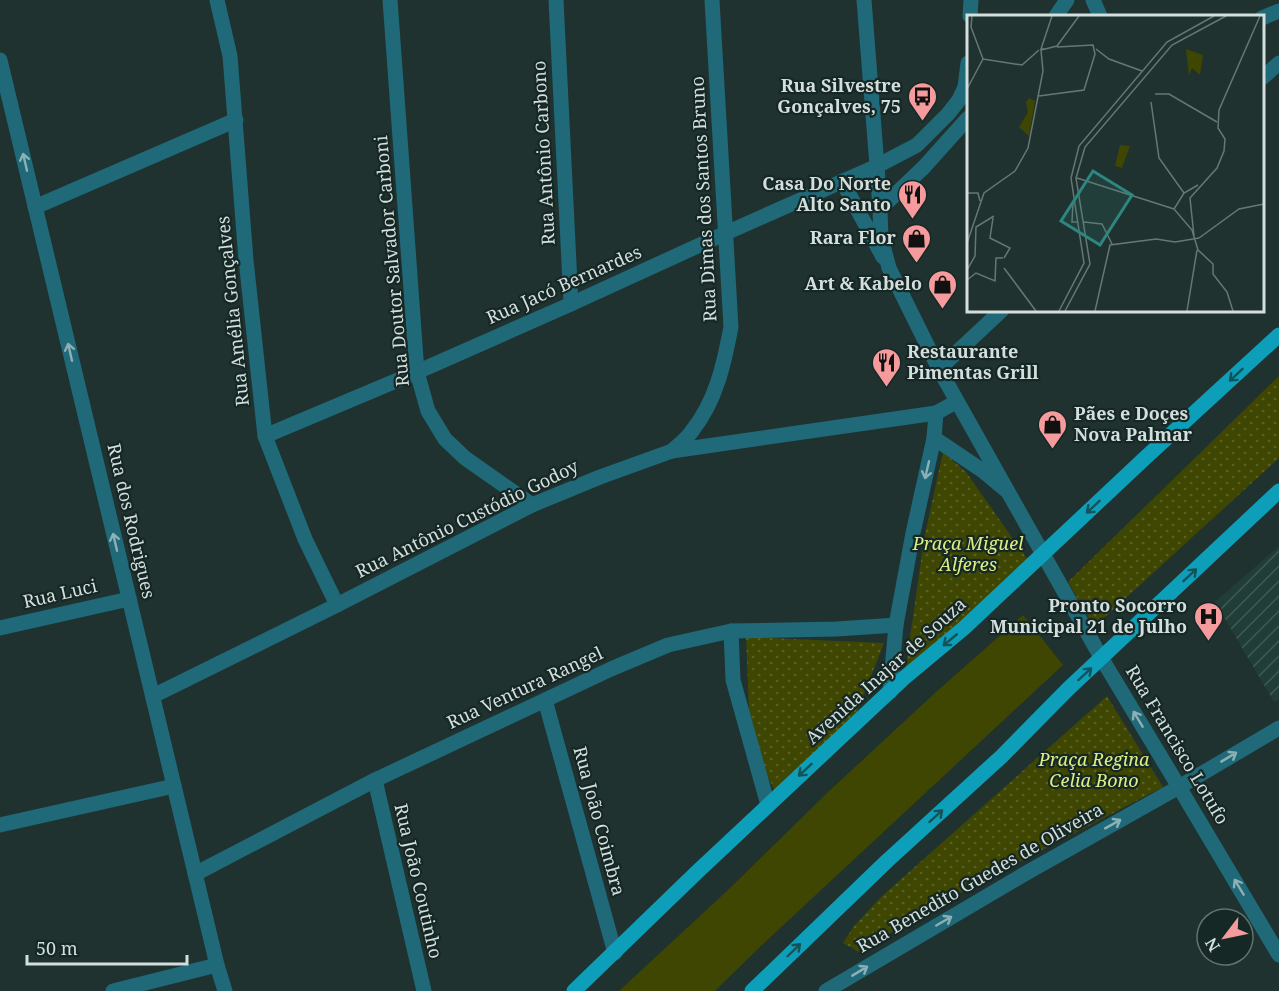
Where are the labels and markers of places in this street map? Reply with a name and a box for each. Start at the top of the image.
place label: Rua Silvestre Gonçalves, 75 [777,73,901,118]
bus stop icon: Rua Silvestre Gonçalves, 75 [906,80,938,122]
place label: Casa Do Norte Alto Santo [762,171,891,216]
restaurant icon: Casa Do Norte Alto Santo [896,178,928,220]
shop icon: Rara Flor [901,222,933,264]
place label: Rara Flor [810,225,897,249]
shop icon: Art & Kabelo [927,268,959,310]
place label: Art & Kabelo [805,271,922,295]
place label: Restaurante Pimentas Grill [907,339,1039,384]
restaurant icon: Restaurante Pimentas Grill [870,346,902,388]
place label: Pães e Doçes Nova Palmar [1074,401,1193,446]
shop icon: Pães e Doçes Nova Palmar [1037,408,1069,450]
place label: Pronto Socorro Municipal 21 de Julho [990,593,1187,638]
hospital icon: Pronto Socorro Municipal 21 de Julho [1192,600,1224,642]

